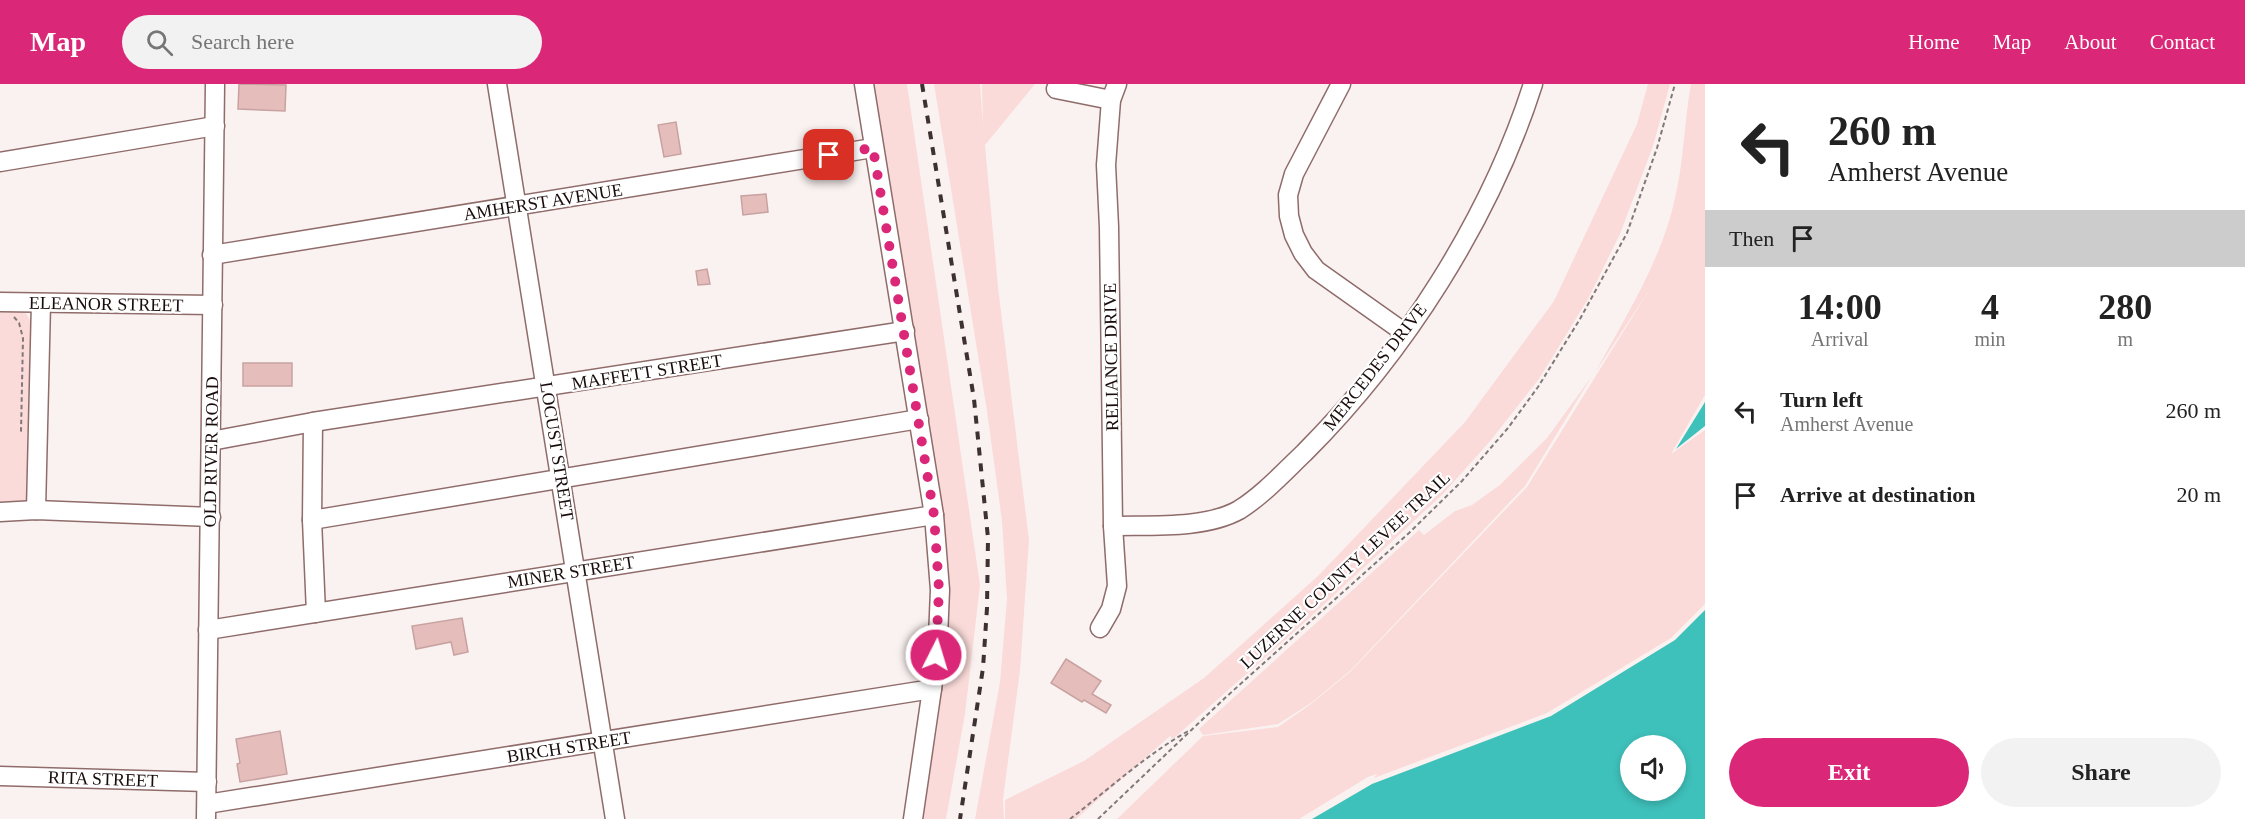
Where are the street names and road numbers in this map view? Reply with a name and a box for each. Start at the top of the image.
street label: AMHERST AVENUE [462,180,624,224]
street label: RELIANCE DRIVE [1100,283,1122,431]
street label: ELEANOR STREET [29,293,183,315]
street label: MERCEDES DRIVE [1319,300,1431,434]
street label: MAFFETT STREET [570,350,724,394]
street label: OLD RIVER ROAD [200,376,222,528]
street label: LOCUST STREET [536,380,578,522]
street label: LUZERNE COUNTY LEVEE TRAIL [1236,467,1454,673]
street label: MINER STREET [506,552,636,592]
street label: BIRCH STREET [505,727,633,767]
street label: RITA STREET [48,767,158,791]

